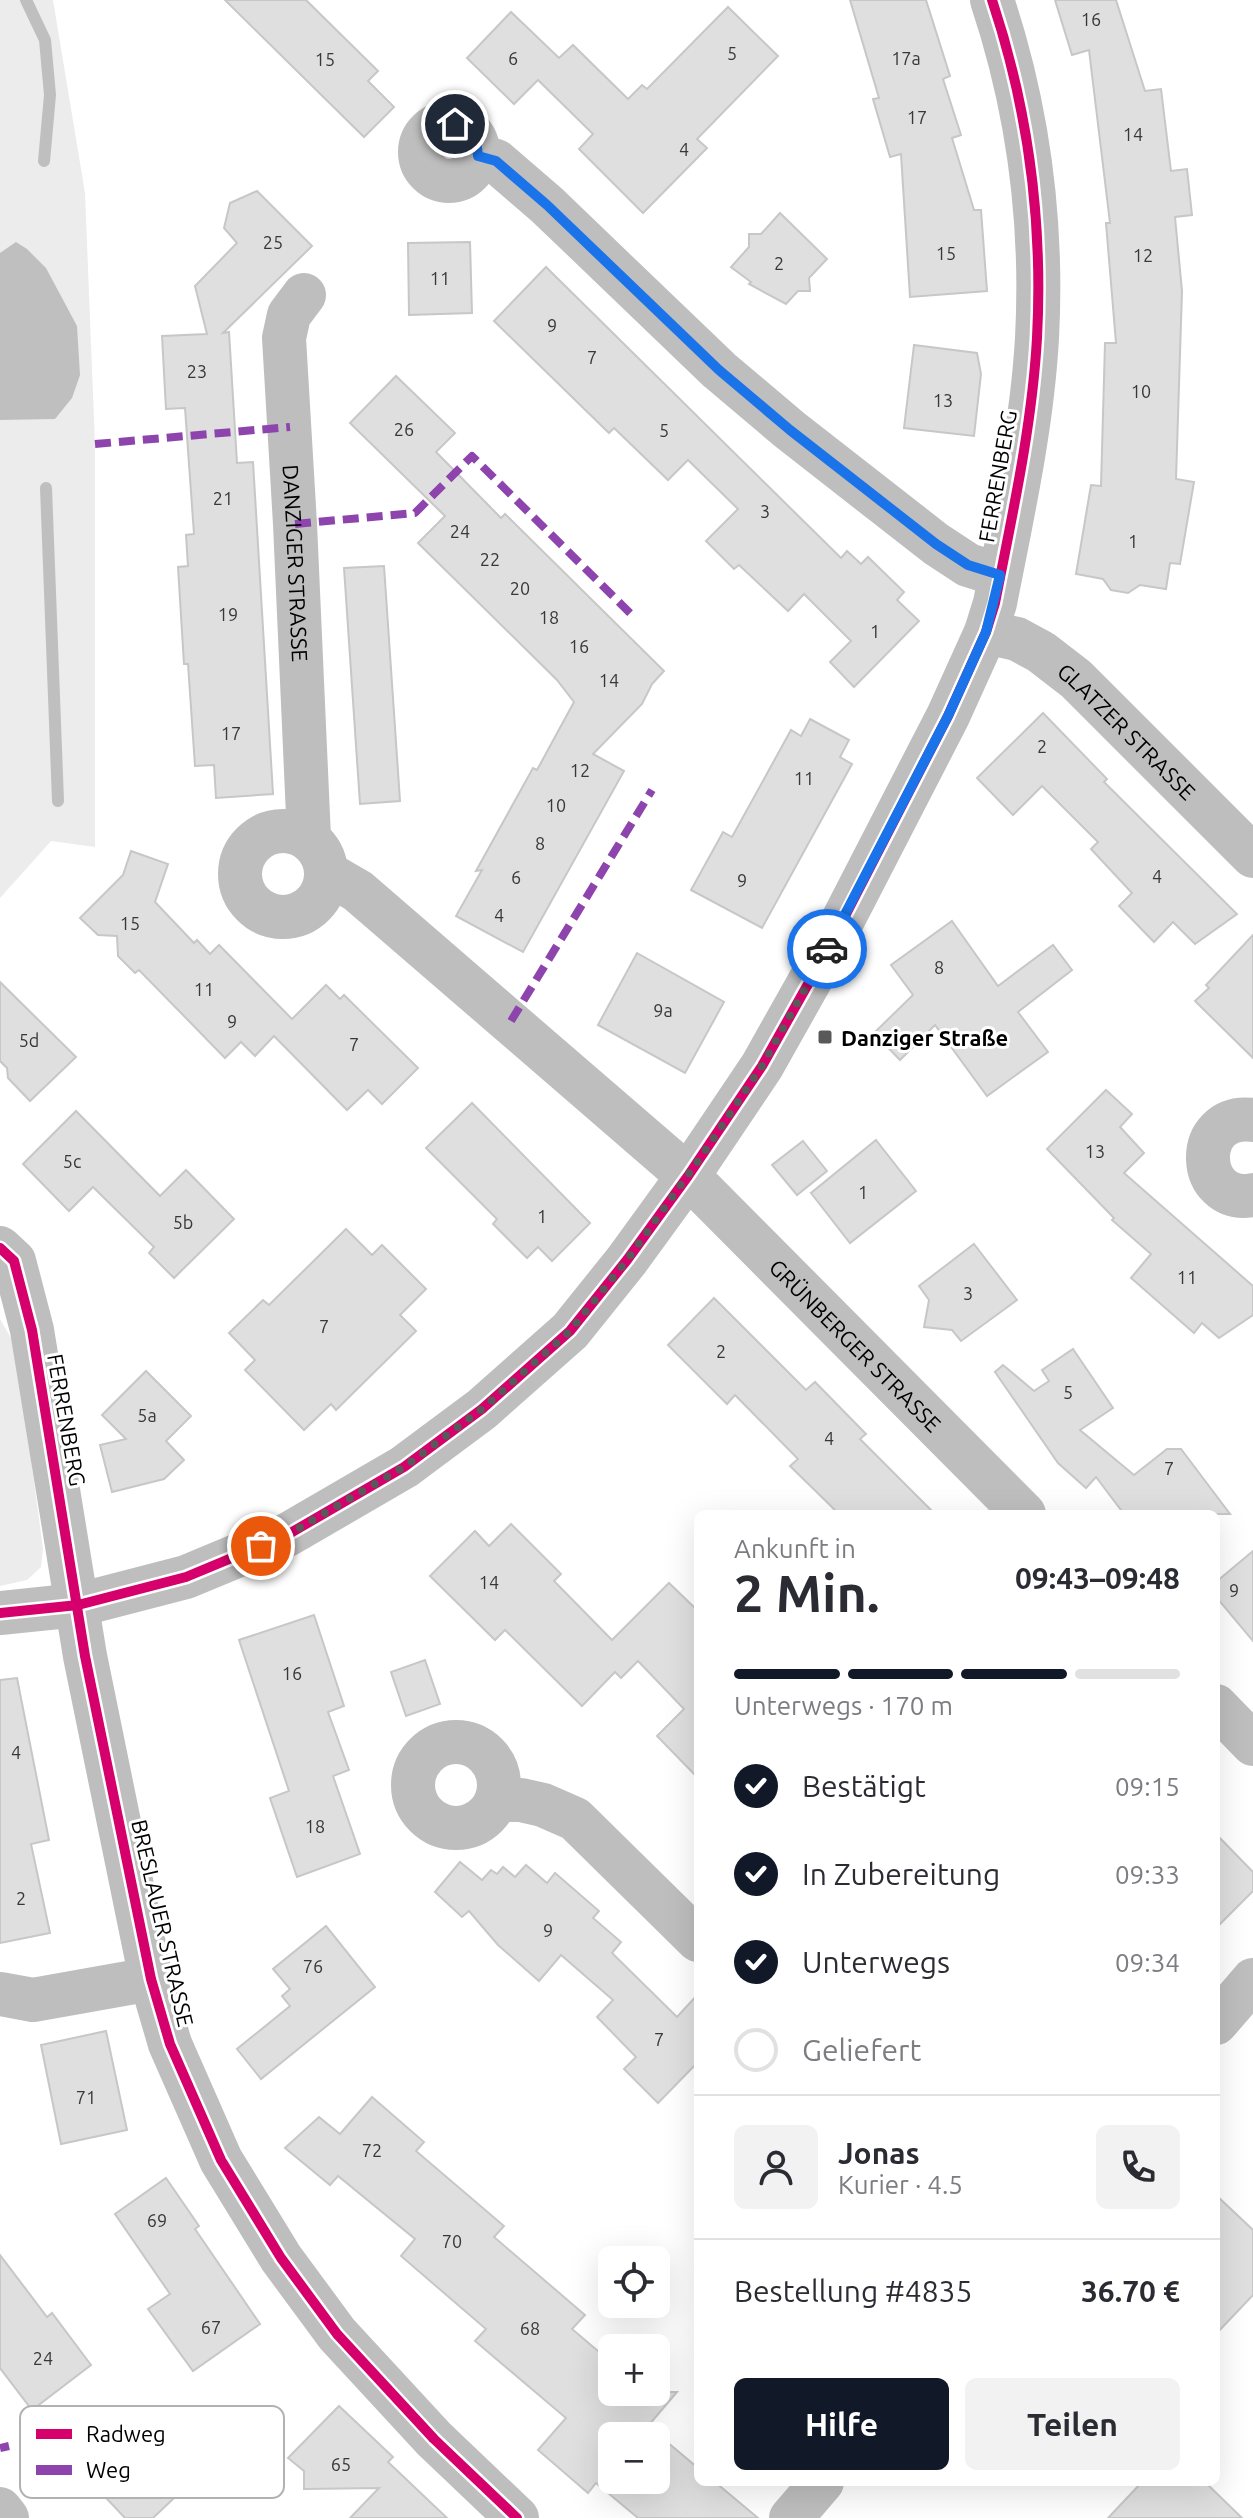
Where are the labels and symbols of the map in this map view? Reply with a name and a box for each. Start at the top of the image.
house number: 16 [1081,9,1101,29]
house number: 5 [727,43,737,63]
house number: 6 [508,48,518,68]
house number: 17a [891,48,921,68]
house number: 15 [315,49,335,69]
pin [421,90,489,158]
house number: 17 [907,107,927,127]
house number: 14 [1123,124,1143,144]
house number: 4 [679,139,689,159]
house number: 25 [263,232,283,252]
house number: 15 [936,243,956,263]
house number: 12 [1133,245,1153,265]
house number: 2 [774,253,784,273]
house number: 11 [430,268,450,288]
house number: 9 [547,315,557,335]
house number: 7 [587,347,597,367]
house number: 23 [187,361,207,381]
house number: 10 [1131,381,1151,401]
house number: 13 [933,390,953,410]
street label: FERRENBERG [973,408,1021,544]
house number: 26 [394,419,414,439]
house number: 5 [659,420,669,440]
street label: DANZIGER STRASSE [279,464,314,662]
house number: 21 [213,488,233,508]
house number: 3 [760,501,770,521]
house number: 24 [450,521,470,541]
house number: 1 [1128,531,1138,551]
house number: 22 [480,549,500,569]
house number: 20 [510,578,530,598]
house number: 19 [218,604,238,624]
house number: 18 [539,607,559,627]
house number: 1 [870,621,880,641]
house number: 16 [569,636,589,656]
street label: GLATZER STRASSE [1053,657,1201,804]
house number: 14 [599,670,619,690]
house number: 17 [221,723,241,743]
house number: 2 [1037,736,1047,756]
house number: 12 [570,760,590,780]
house number: 11 [794,768,814,788]
house number: 10 [546,795,566,815]
house number: 8 [535,833,545,853]
house number: 4 [1152,866,1162,886]
house number: 6 [511,867,521,887]
house number: 9 [737,870,747,890]
house number: 4 [494,905,504,925]
courier [787,909,867,989]
house number: 15 [120,913,140,933]
house number: 8 [934,957,944,977]
house number: 11 [194,979,214,999]
house number: 9a [653,1000,673,1020]
house number: 9 [227,1011,237,1031]
place label: Danziger Straße [841,1025,1008,1050]
marker: Danziger Straße [816,1028,834,1046]
house number: 5d [19,1030,39,1050]
house number: 7 [349,1034,359,1054]
house number: 13 [1085,1141,1105,1161]
house number: 5c [63,1151,81,1171]
house number: 1 [858,1182,868,1202]
house number: 1 [537,1206,547,1226]
house number: 5b [173,1212,193,1232]
street label: GRÜNBERGER STRASSE [765,1254,947,1436]
house number: 11 [1177,1267,1197,1287]
house number: 3 [963,1283,973,1303]
house number: 7 [319,1316,329,1336]
house number: 2 [716,1341,726,1361]
street label: FERRENBERG [43,1352,91,1488]
house number: 5 [1063,1382,1073,1402]
house number: 5a [137,1405,157,1425]
house number: 4 [824,1428,834,1448]
house number: 7 [1164,1458,1174,1478]
pin [227,1512,295,1580]
house number: 14 [479,1572,499,1592]
house number: 9 [1229,1580,1239,1600]
house number: 16 [282,1663,302,1683]
house number: 4 [11,1742,21,1762]
house number: 18 [305,1816,325,1836]
street label: BRESLAUER STRASSE [127,1817,199,2029]
house number: 2 [16,1888,26,1908]
house number: 9 [543,1920,553,1940]
house number: 76 [303,1956,323,1976]
house number: 7 [654,2029,664,2049]
house number: 71 [76,2087,96,2107]
house number: 72 [362,2140,382,2160]
house number: 69 [147,2210,167,2230]
house number: 70 [442,2231,462,2251]
house number: 67 [201,2317,221,2337]
house number: 68 [520,2318,540,2338]
house number: 24 [33,2348,53,2368]
legend [20,2406,284,2498]
text: Radweg [86,2421,166,2446]
house number: 65 [331,2454,351,2474]
text: Weg [86,2457,131,2482]

